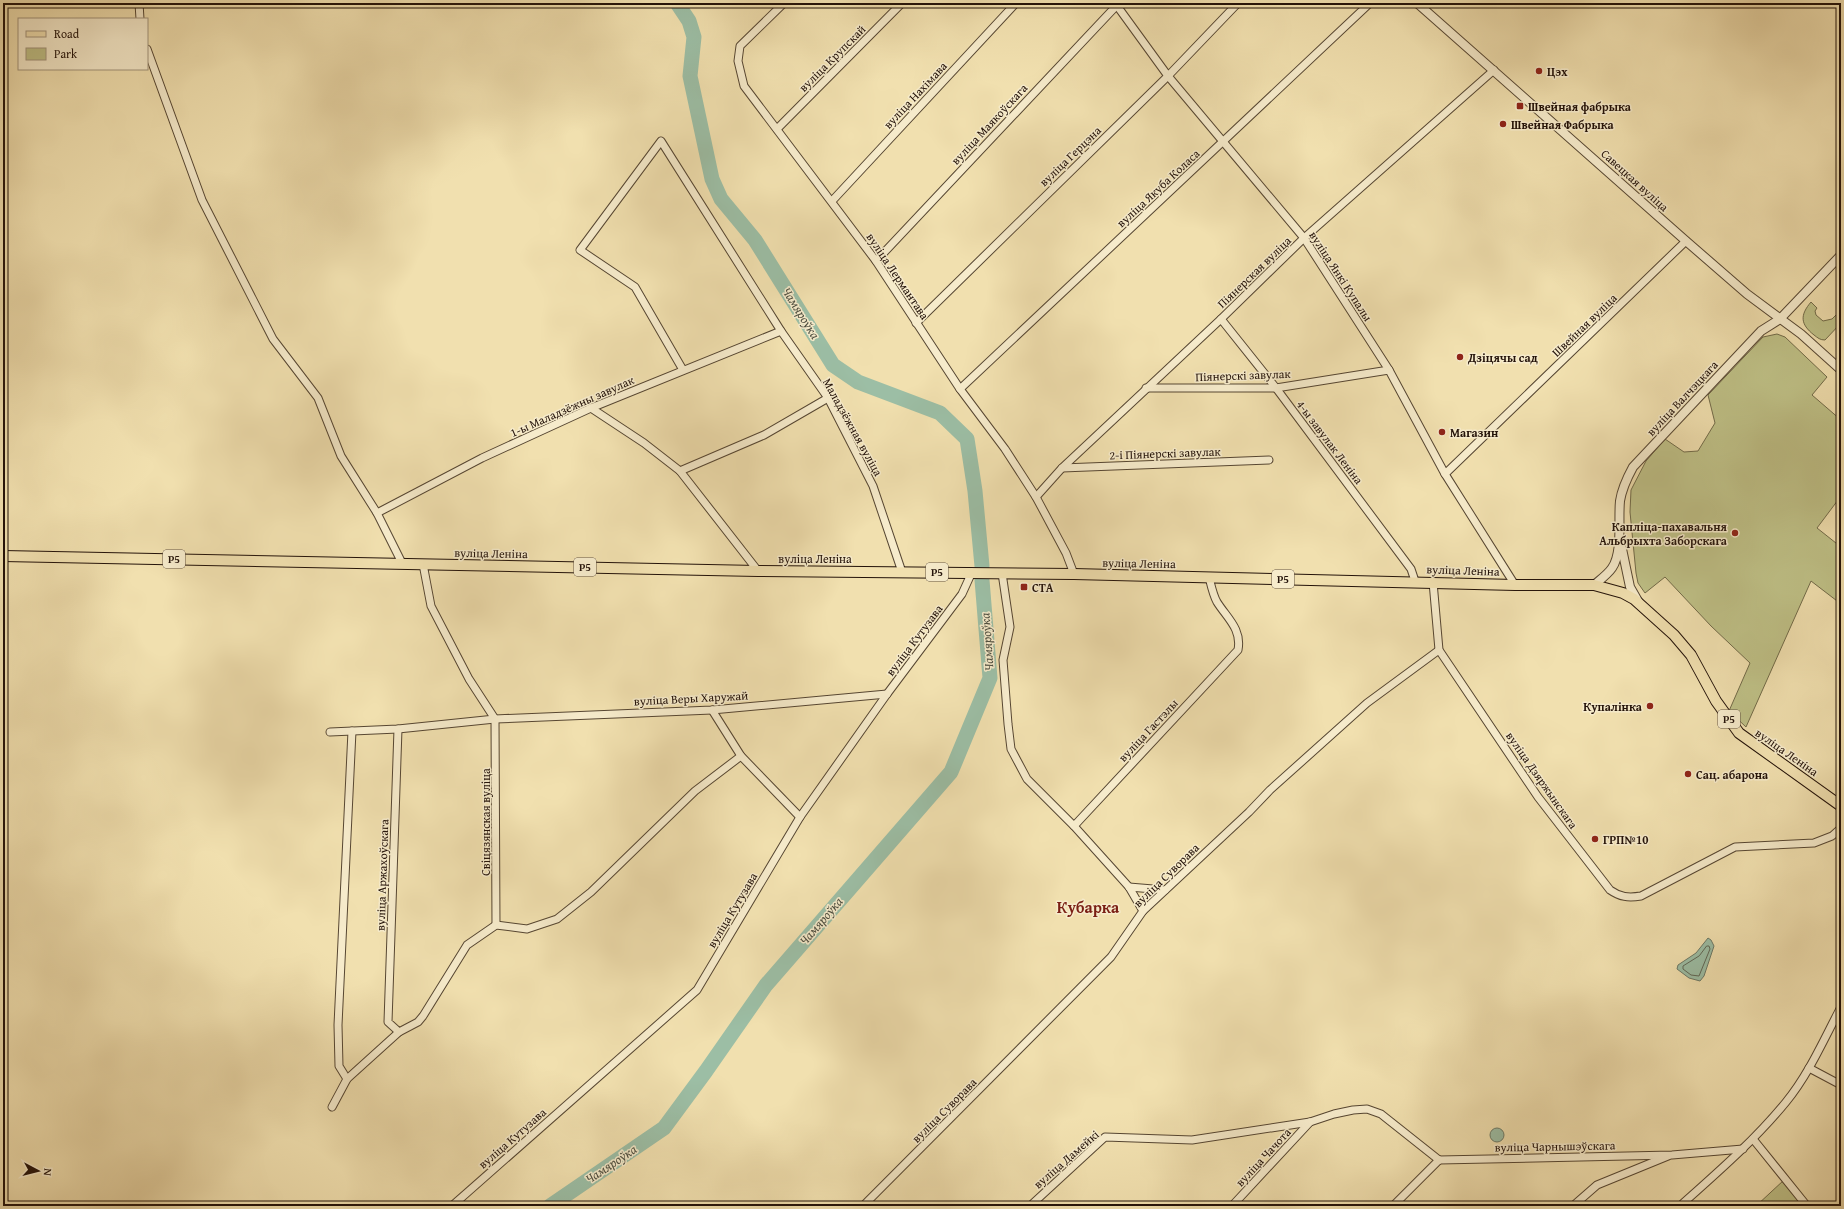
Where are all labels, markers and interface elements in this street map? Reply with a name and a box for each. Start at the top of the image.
legend [18,18,148,70]
street label: вуліца Крупскай [795,21,869,95]
text: Road [54,25,80,42]
text: Park [54,45,78,62]
street label: вуліца Нахімава [879,57,951,132]
place label: Цэх [1547,63,1568,80]
marker: Цэх [1534,66,1544,76]
street label: вуліца Маякоўскага [947,80,1031,168]
place label: Швейная фабрыка [1528,98,1632,115]
marker: Швейная фабрыка [1515,101,1525,111]
place label: Швейная Фабрыка [1511,116,1615,133]
marker: Швейная Фабрыка [1498,119,1508,129]
street label: вуліца Герцэна [1035,122,1105,190]
street label: вуліца Якуба Коласа [1113,145,1203,231]
street label: Савецкая вуліца [1597,145,1673,215]
street label: вуліца Янкі Купалы [1305,228,1377,325]
street label: вуліца Лермантава [863,229,933,323]
street label: Піянерская вуліца [1213,232,1295,312]
water label: Чамяроўка [777,283,825,343]
street label: Швейная вуліца [1548,289,1621,360]
place label: Дзіцячы сад [1467,349,1539,366]
marker: Дзіцячы сад [1455,352,1465,362]
street label: вуліца Валчэцкага [1642,356,1722,440]
street label: Піянерскі завулак [1195,365,1292,385]
street label: 1-ы Маладзёжны завулак [507,371,637,441]
street label: Маладзёжная вуліца [819,375,887,479]
street label: 4-ы завулак Леніна [1293,396,1367,488]
place label: Магазин [1450,424,1499,441]
marker: Магазин [1437,427,1447,437]
street label: 2-і Піянерскі завулак [1109,443,1222,463]
place label: Капліца-пахавальня Альбрыхта Заборскага [1599,518,1728,549]
marker: Капліца-пахавальня Альбрыхта Заборскага [1730,528,1740,538]
street label: вуліца Леніна [454,544,528,562]
road number: Р5 [163,550,185,568]
street label: вуліца Леніна [778,550,852,567]
street label: вуліца Леніна [1102,554,1176,572]
road number: Р5 [574,558,596,576]
street label: вуліца Леніна [1426,560,1500,580]
road number: Р5 [926,563,948,581]
road number: Р5 [1272,570,1294,588]
place label: СТА [1032,579,1054,596]
marker: СТА [1019,582,1029,592]
street label: вуліца Кутузава [882,601,947,679]
water label: Чамяроўка [975,612,999,672]
street label: вуліца Веры Харужай [633,687,749,709]
street label: вуліца Гастэлы [1114,694,1182,765]
place label: Купалінка [1583,698,1643,715]
marker: Купалінка [1645,701,1655,711]
road number: Р5 [1718,710,1740,728]
street label: вуліца Леніна [1752,724,1822,780]
street label: вуліца Дзяржынскага [1502,728,1582,832]
place label: Сац. абарона [1696,766,1769,783]
street label: Свіцязянская вуліца [477,768,494,876]
marker: Сац. абарона [1683,769,1693,779]
street label: вуліца Аржахоўскага [372,819,392,931]
place label: ГРП№10 [1603,831,1648,848]
marker: ГРП№10 [1590,834,1600,844]
street label: вуліца Суворава [1129,839,1203,911]
street label: вуліца Кутузава [703,869,761,951]
water label: Чамяроўка [795,893,847,949]
district label: Кубарка [1057,895,1120,919]
street label: вуліца Суворава [908,1074,980,1146]
street label: вуліца Кутузава [474,1104,550,1172]
street label: вуліца Чачота [1231,1124,1295,1190]
street label: вуліца Дамейкі [1030,1125,1103,1192]
street label: вуліца Чарнышэўскага [1494,1136,1616,1156]
water label: Чамяроўка [582,1140,640,1188]
north arrow [18,1151,58,1191]
text: N [39,1168,56,1177]

